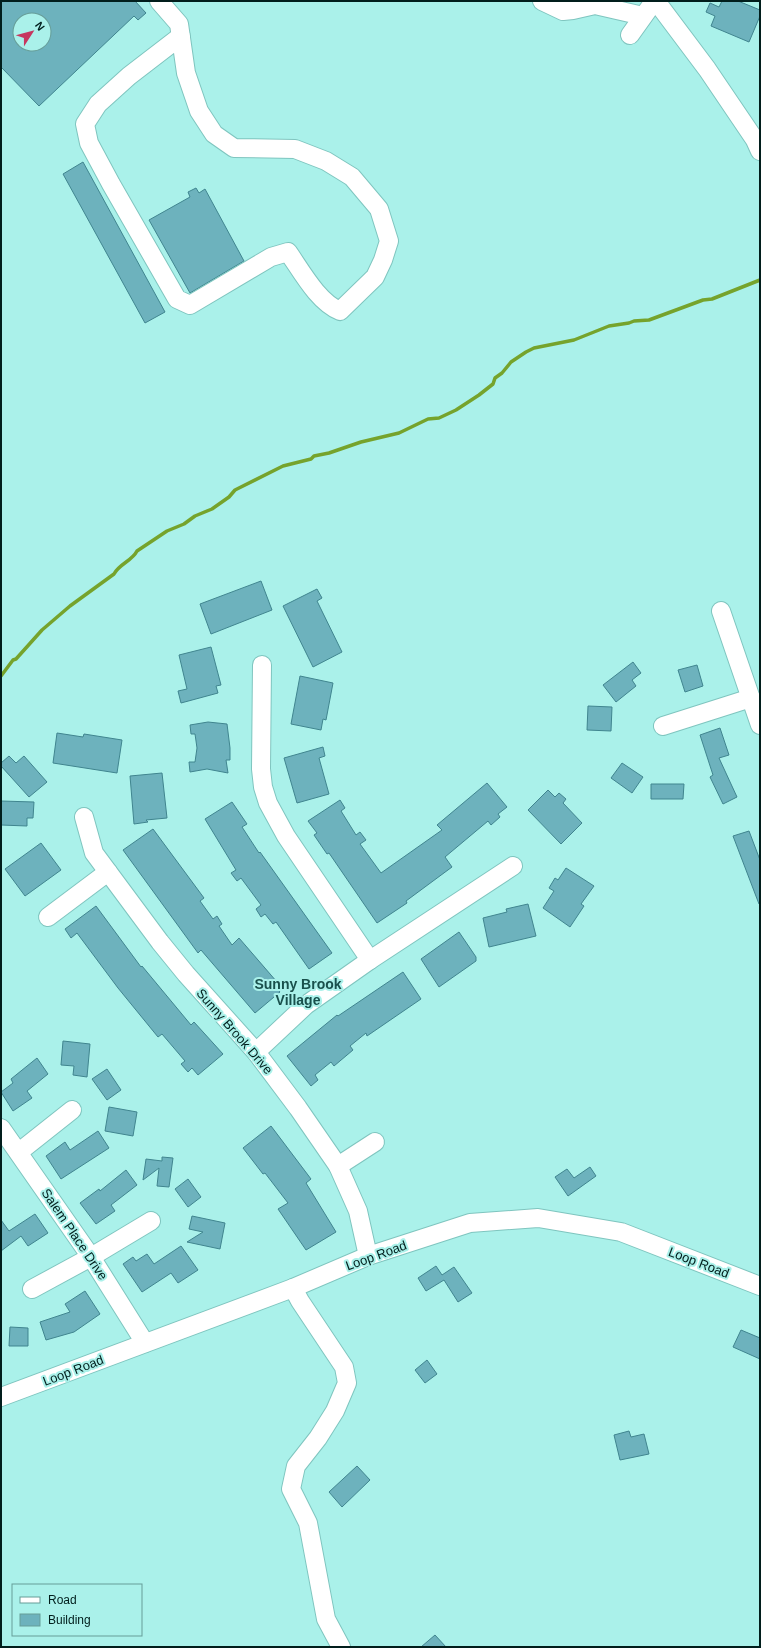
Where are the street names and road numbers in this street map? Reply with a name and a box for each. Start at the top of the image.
street label: Sunny Brook Drive [193,986,276,1077]
street label: Salem Place Drive [38,1186,111,1283]
street label: Loop Road [344,1238,409,1273]
street label: Loop Road [666,1244,731,1281]
street label: Loop Road [41,1352,106,1389]

